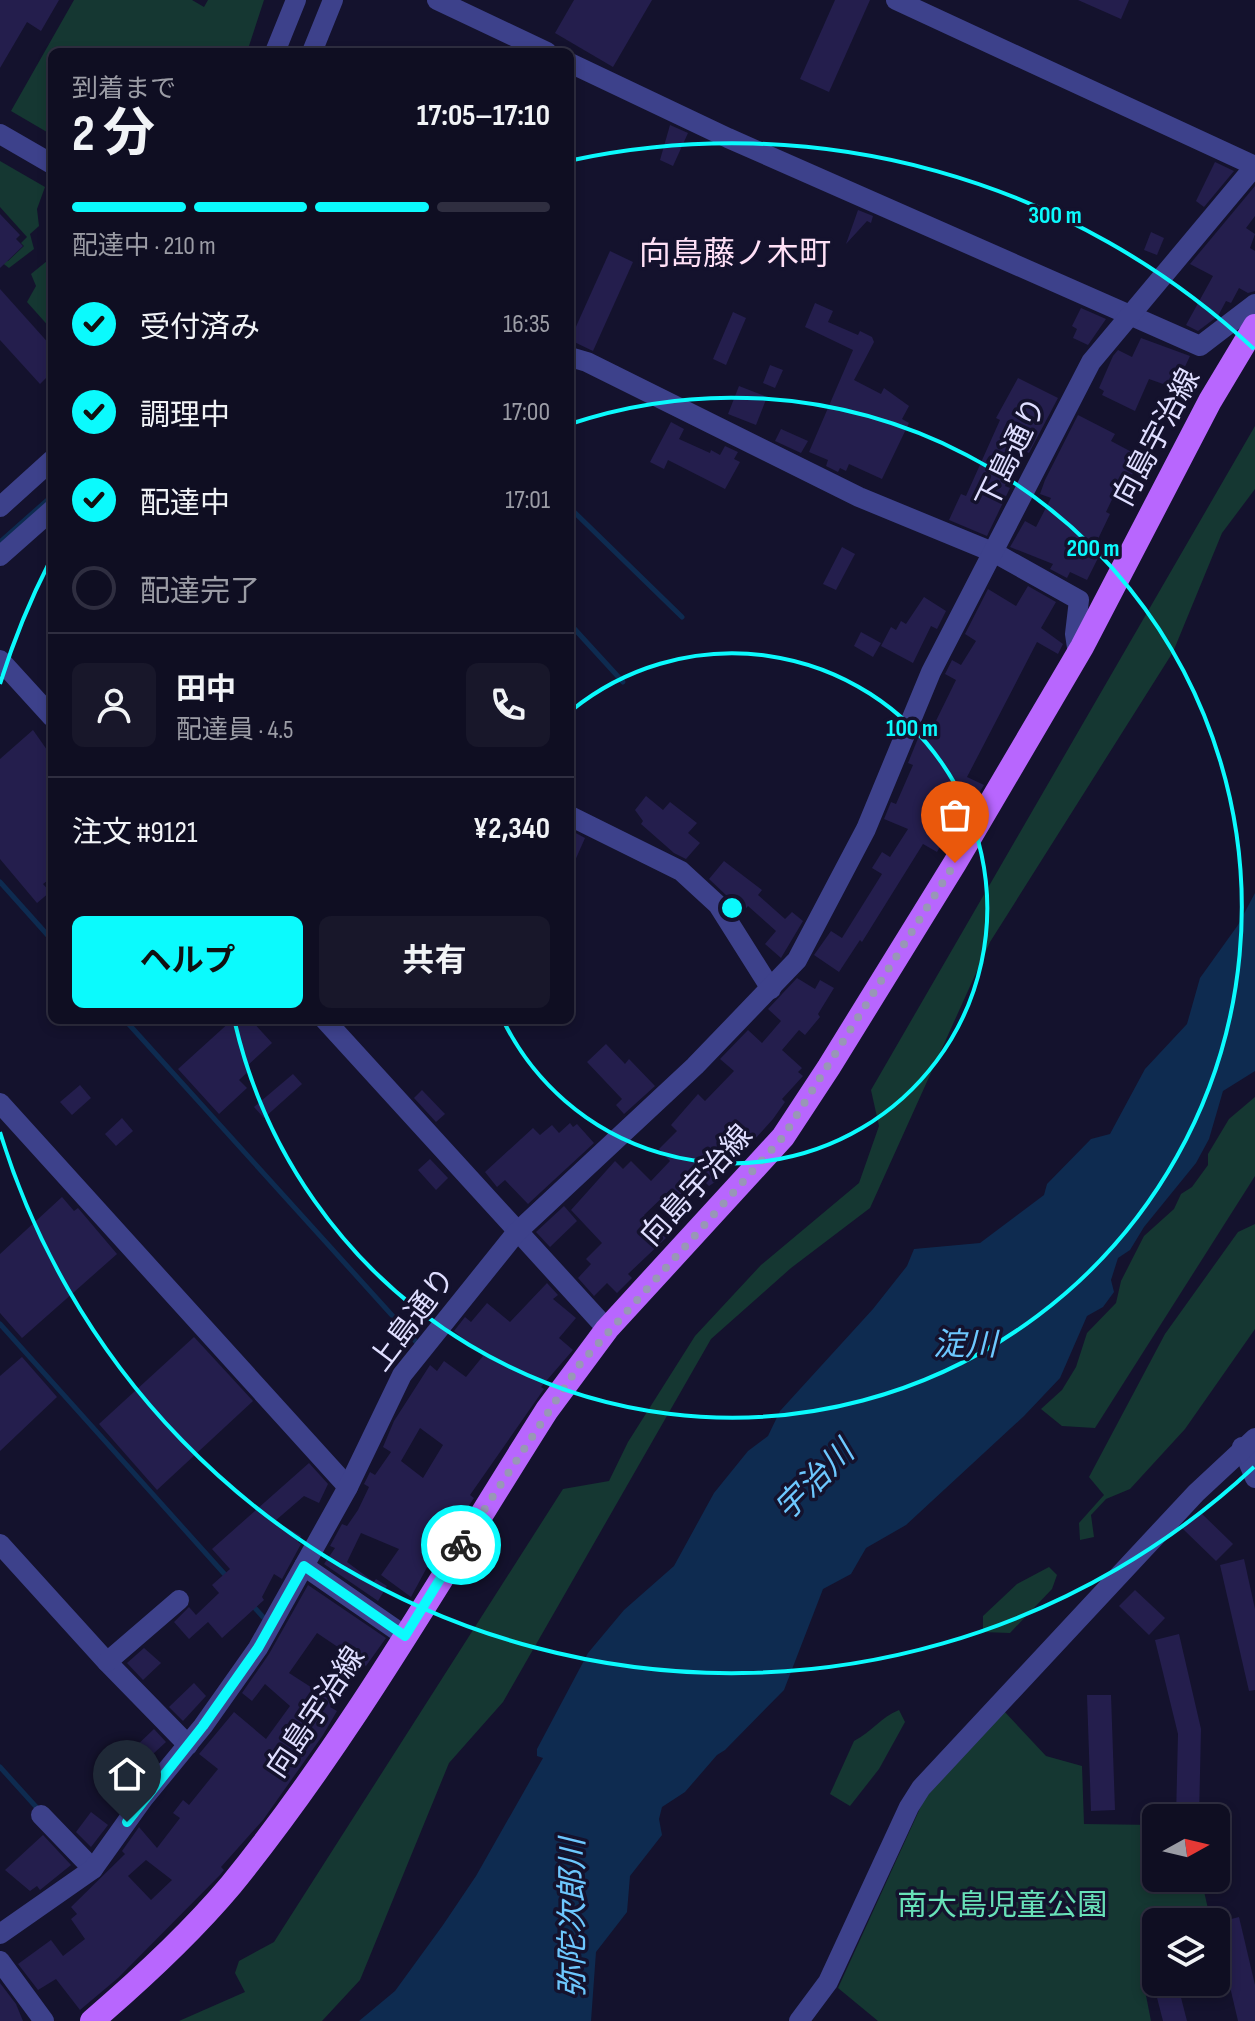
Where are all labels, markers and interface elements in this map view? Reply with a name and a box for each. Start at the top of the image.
text: 到着まで [72,74,176,105]
text: 17:05–17:10 [417,98,550,134]
text: 2 分 [72,103,155,166]
text: 300 m [1028,201,1082,230]
text: 配達中 · 210 m [72,231,216,262]
district label: 向島藤ノ木町 [639,235,831,274]
icon: check [72,302,116,346]
text: 16:35 [503,309,550,340]
text: 受付済み [140,310,260,346]
street label: 向島宇治線 [1106,363,1208,512]
icon: check [72,390,116,434]
street label: 下島通り [969,392,1054,515]
text: 17:00 [503,397,550,428]
text: 調理中 [140,398,230,434]
icon: check [72,478,116,522]
text: 17:01 [505,485,550,516]
text: 配達中 [140,486,230,522]
text: 200 m [1066,534,1120,563]
text: 配達完了 [140,574,260,610]
button: person [72,663,156,747]
button: phone [466,663,550,747]
text: 田中 [176,672,236,708]
text: 100 m [886,714,938,743]
text: 配達員 · 4.5 [176,715,294,746]
pin [921,781,989,863]
icon: bag [933,793,977,837]
text: ¥2,340 [473,811,550,847]
text: 注文 #9121 [72,815,198,851]
centre of rings [718,894,746,922]
button: ヘルプ [72,916,303,1008]
button: 共有 [319,916,550,1008]
street label: 向島宇治線 [633,1118,760,1253]
street label: 上島通り [362,1261,463,1378]
water label: 淀川 [933,1326,1000,1365]
water label: 宇治川 [767,1431,865,1529]
courier [421,1505,501,1585]
icon: bike [439,1523,483,1567]
street label: 向島宇治線 [259,1640,373,1785]
pin [93,1740,161,1822]
icon: home [105,1752,149,1796]
north arrow [1142,1804,1230,1892]
map controls [1142,1804,1230,1996]
water label: 弥陀次郎川 [554,1835,593,1998]
park label: 南大島児童公園 [897,1888,1107,1924]
button: layers [1142,1908,1230,1996]

